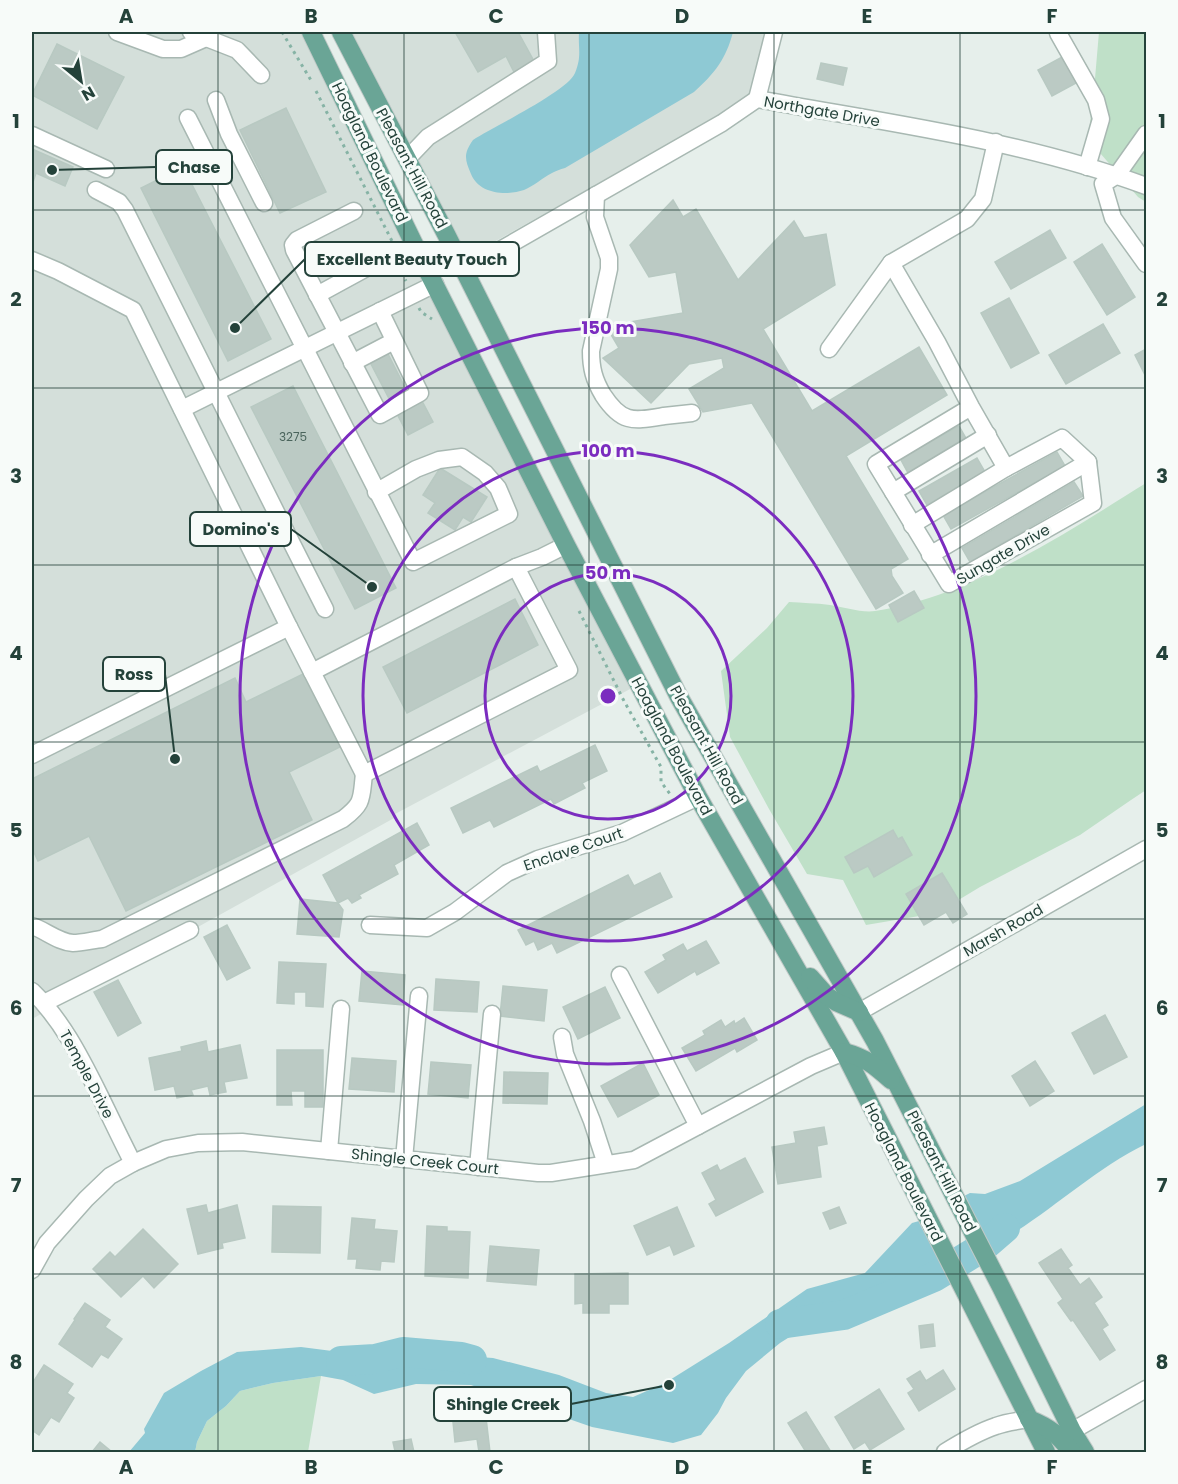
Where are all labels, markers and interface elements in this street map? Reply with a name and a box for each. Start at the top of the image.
text: A [119,2,134,30]
text: B [304,2,318,30]
text: C [488,2,504,30]
text: D [675,2,689,30]
text: E [862,2,872,30]
text: F [1047,2,1058,30]
north arrow [51,51,111,111]
street label: Hoagland Boulevard [327,78,413,226]
text: N [77,81,99,107]
street label: Northgate Drive [762,90,882,132]
street label: Pleasant Hill Road [371,104,453,232]
text: 1 [12,107,20,135]
text: 1 [1158,107,1166,135]
callout: Chase [156,150,232,184]
text: Chase [168,156,220,179]
callout: Excellent Beauty Touch [305,242,519,276]
text: Excellent Beauty Touch [317,248,507,271]
text: 2 [10,285,22,313]
text: 2 [1156,285,1168,313]
text: 150 m [581,315,635,340]
house number: 3275 [279,428,307,445]
text: 100 m [581,438,635,463]
text: 3 [10,462,22,490]
text: 3 [1156,462,1168,490]
callout: Domino's [190,512,291,546]
text: Domino's [203,518,280,541]
street label: Sungate Drive [952,519,1054,589]
text: 50 m [585,560,631,585]
text: 4 [9,639,23,667]
text: 4 [1155,639,1169,667]
callout: Ross [103,657,165,691]
text: Ross [115,663,153,686]
street label: Hoagland Boulevard [627,673,717,819]
street label: Pleasant Hill Road [666,682,748,808]
centre of rings [598,686,618,706]
text: 5 [10,816,23,844]
text: 5 [1156,816,1169,844]
street label: Enclave Court [521,822,625,876]
street label: Marsh Road [959,899,1047,961]
text: 6 [10,994,22,1022]
text: 6 [1156,994,1168,1022]
street label: Temple Drive [55,1026,119,1122]
street label: Hoagland Boulevard [860,1099,948,1245]
street label: Pleasant Hill Road [902,1107,982,1235]
street label: Shingle Creek Court [350,1143,500,1179]
text: 7 [11,1171,22,1199]
text: 7 [1157,1171,1168,1199]
text: 8 [10,1348,22,1376]
text: 8 [1156,1348,1168,1376]
callout: Shingle Creek [434,1387,571,1421]
text: Shingle Creek [446,1393,560,1416]
text: A [119,1453,134,1481]
text: B [304,1453,318,1481]
text: C [488,1453,504,1481]
text: D [675,1453,689,1481]
text: E [862,1453,872,1481]
text: F [1047,1453,1058,1481]

